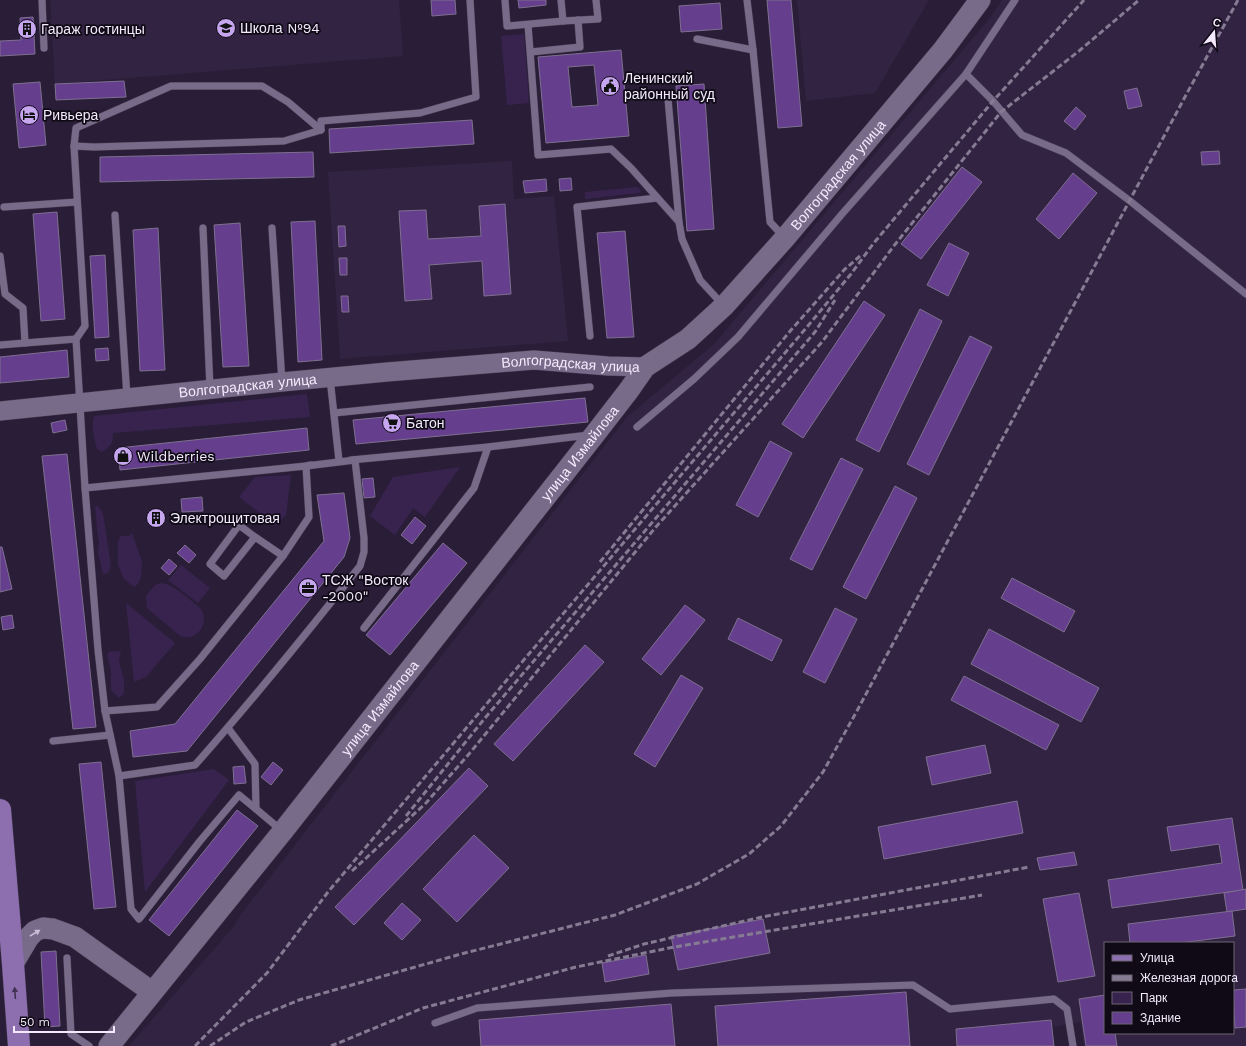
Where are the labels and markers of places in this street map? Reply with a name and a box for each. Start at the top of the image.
school or university icon: Школа №94 [215,17,237,39]
building icon: Гараж гостинцы [16,18,38,40]
place label: Школа №94 [240,20,320,36]
place label: Гараж гостинцы [41,21,145,37]
place label: Ленинский районный суд [624,70,715,102]
public building icon: Ленинский районный суд [599,75,621,97]
hotel icon: Ривьера [18,104,40,126]
place label: Ривьера [43,107,98,123]
supermarket icon: Батон [381,412,403,434]
place label: Батон [406,415,444,431]
shop icon: Wildberries [112,445,134,467]
place label: Wildberries [137,448,215,464]
building icon: Электрощитовая [145,507,167,529]
place label: Электрощитовая [170,510,280,526]
place label: ТСЖ "Восток -2000" [322,572,409,604]
office icon: ТСЖ "Восток -2000" [297,577,319,599]

